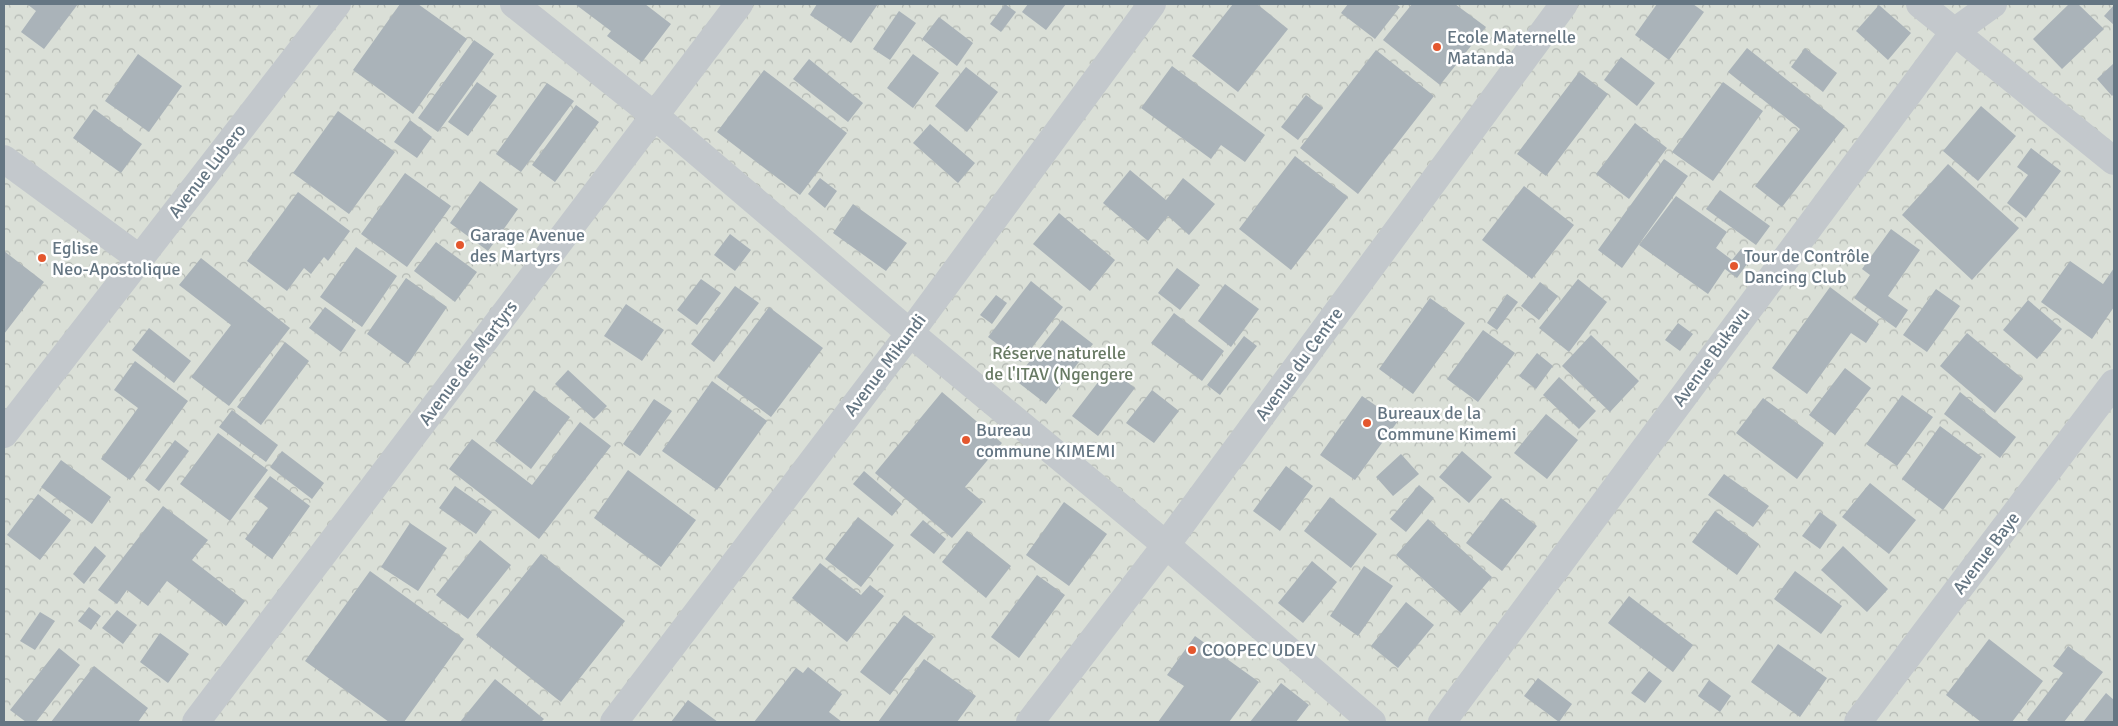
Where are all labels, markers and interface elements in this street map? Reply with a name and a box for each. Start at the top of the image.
place label: Ecole Maternelle Matanda [1447,26,1576,69]
marker: Ecole Maternelle Matanda [1431,41,1443,53]
street label: Avenue Lubero [163,120,251,222]
place label: Garage Avenue des Martyrs [470,224,585,267]
place label: Eglise Neo-Apostolique [52,237,181,280]
marker: Garage Avenue des Martyrs [454,239,466,251]
place label: Tour de Contrôle Dancing Club [1744,245,1870,288]
marker: Eglise Neo-Apostolique [36,252,48,264]
marker: Tour de Contrôle Dancing Club [1728,260,1740,272]
street label: Avenue des Martyrs [414,296,522,430]
street label: Avenue du Centre [1250,303,1348,425]
street label: Avenue Bukavu [1668,303,1754,411]
street label: Avenue Mikundi [839,309,931,421]
park label: Réserve naturelle de l'ITAV (Ngengere [985,342,1133,385]
place label: Bureaux de la Commune Kimemi [1377,402,1517,445]
marker: Bureaux de la Commune Kimemi [1361,417,1373,429]
place label: Bureau commune KIMEMI [976,419,1116,462]
marker: Bureau commune KIMEMI [960,434,972,446]
street label: Avenue Baye [1948,508,2024,598]
place label: COOPEC UDEV [1202,639,1316,661]
marker: COOPEC UDEV [1186,644,1198,656]

